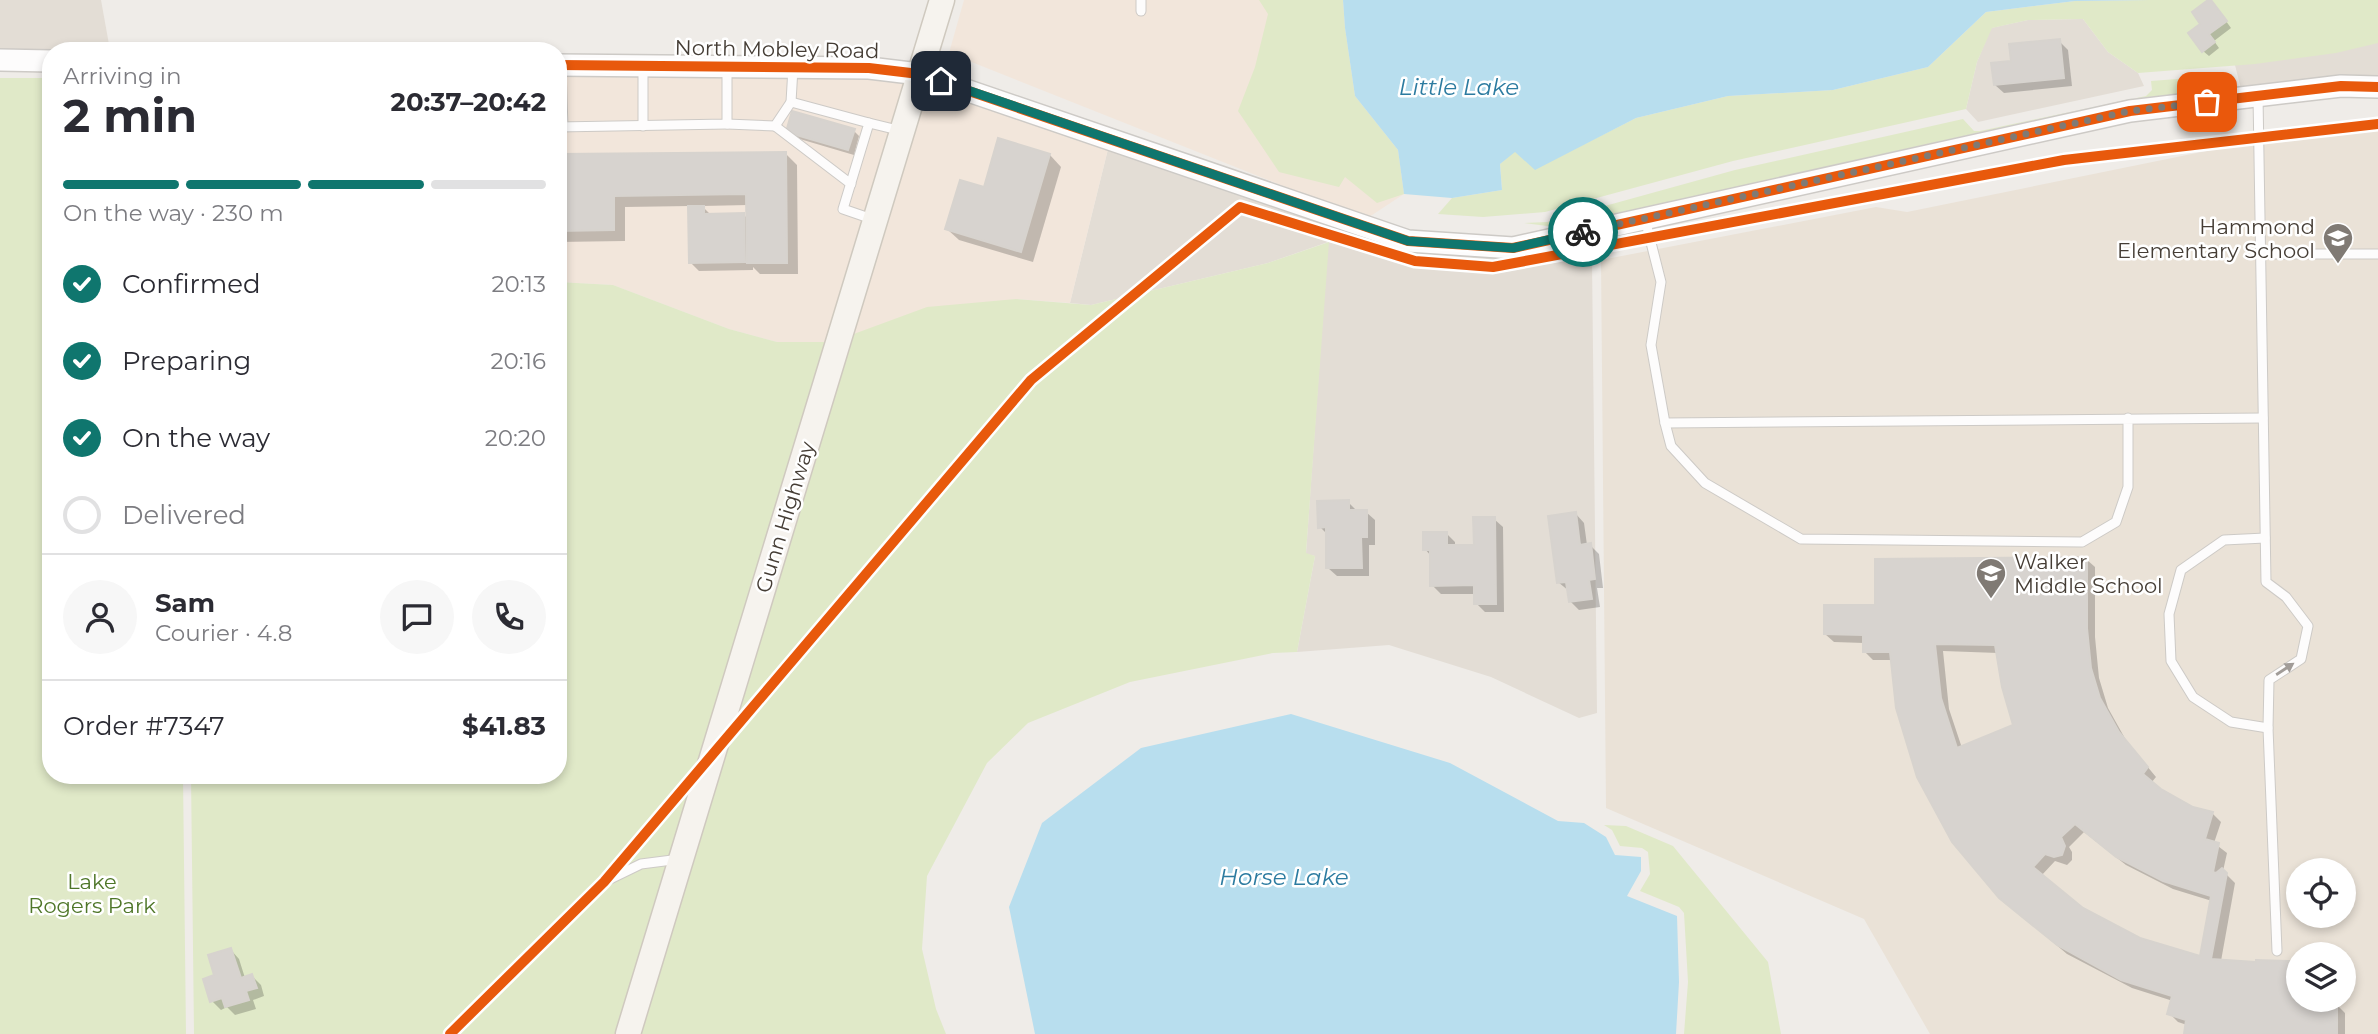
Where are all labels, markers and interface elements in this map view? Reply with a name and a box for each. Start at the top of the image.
street label: North Mobley Road [674,35,880,63]
pin [911,51,971,111]
text: Arriving in [63,62,182,90]
icon: home [922,62,960,100]
pin [2177,72,2237,132]
water label: Little Lake [1399,73,1519,101]
icon: bag [2188,83,2226,121]
text: 20:37–20:42 [391,86,546,118]
text: 2 min [63,87,197,144]
courier [1548,197,1618,267]
text: On the way · 230 m [63,199,284,227]
icon: bike [1564,213,1602,251]
place label: Hammond Elementary School [2117,214,2315,263]
school or university icon: Hammond Elementary School [2321,221,2355,265]
icon: check [63,265,101,303]
text: Confirmed [122,268,261,300]
text: 20:13 [492,270,546,298]
icon: check [63,342,101,380]
text: Preparing [122,345,251,377]
text: 20:16 [491,347,546,375]
icon: check [63,419,101,457]
text: On the way [122,422,270,454]
text: 20:20 [485,424,546,452]
street label: Gunn Highway [750,438,820,596]
text: Delivered [122,499,246,531]
place label: Walker Middle School [2014,549,2163,598]
school or university icon: Walker Middle School [1974,556,2008,600]
button: person [63,580,137,654]
button: chat [380,580,454,654]
button: phone [472,580,546,654]
text: Sam [155,587,215,619]
text: Courier · 4.8 [155,619,292,647]
one-way arrow [2276,663,2295,676]
text: Order #7347 [63,710,225,742]
text: $41.83 [462,710,546,742]
map controls [2286,858,2356,1012]
button: locate [2286,858,2356,928]
water label: Horse Lake [1219,863,1349,891]
park label: Lake Rogers Park [28,869,156,918]
button: layers [2286,942,2356,1012]

